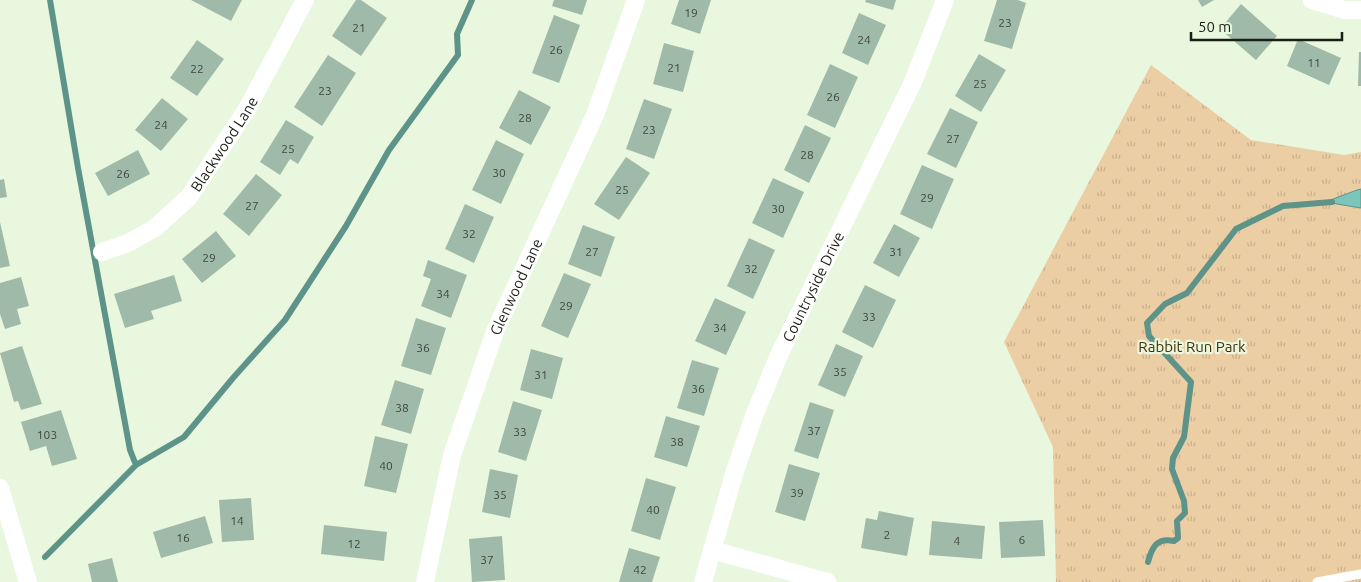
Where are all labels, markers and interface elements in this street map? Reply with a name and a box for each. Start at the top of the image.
house number: 19 [684,6,698,19]
scale bar [1191,10,1342,42]
house number: 23 [998,16,1012,29]
text: 50 m [1198,18,1231,35]
house number: 21 [352,21,366,34]
house number: 24 [857,33,871,46]
house number: 26 [549,43,563,56]
house number: 11 [1307,56,1321,69]
house number: 21 [667,61,681,74]
house number: 22 [190,62,204,75]
house number: 25 [973,77,987,90]
house number: 23 [318,84,332,97]
house number: 26 [826,90,840,103]
street label: Blackwood Lane [187,94,261,194]
house number: 28 [518,111,532,124]
house number: 24 [154,118,168,131]
house number: 23 [642,123,656,136]
house number: 27 [946,132,960,145]
house number: 25 [281,142,295,155]
house number: 28 [800,148,814,161]
house number: 30 [492,166,506,179]
house number: 26 [116,167,130,180]
house number: 25 [615,183,629,196]
house number: 29 [920,191,934,204]
house number: 27 [245,199,259,212]
house number: 30 [771,202,785,215]
house number: 32 [462,227,476,240]
street label: Countryside Drive [778,229,847,344]
street label: Glenwood Lane [486,236,545,337]
house number: 27 [585,245,599,258]
house number: 31 [889,245,903,258]
house number: 29 [202,251,216,264]
house number: 32 [744,262,758,275]
house number: 34 [436,287,450,300]
house number: 29 [559,299,573,312]
house number: 33 [862,310,876,323]
house number: 34 [713,321,727,334]
park label: Rabbit Run Park [1138,338,1246,355]
house number: 36 [416,341,430,354]
house number: 35 [833,365,847,378]
house number: 31 [534,368,548,381]
house number: 36 [691,382,705,395]
house number: 38 [395,401,409,414]
house number: 37 [807,424,821,437]
house number: 33 [513,425,527,438]
house number: 103 [37,428,57,441]
house number: 38 [670,435,684,448]
house number: 40 [379,459,393,472]
house number: 39 [790,486,804,499]
house number: 35 [493,488,507,501]
house number: 40 [646,503,660,516]
house number: 14 [230,514,244,527]
house number: 2 [884,528,890,541]
house number: 16 [176,531,190,544]
house number: 6 [1019,533,1026,546]
house number: 4 [954,534,961,547]
house number: 12 [347,537,361,550]
house number: 37 [480,553,494,566]
house number: 42 [633,563,647,576]

